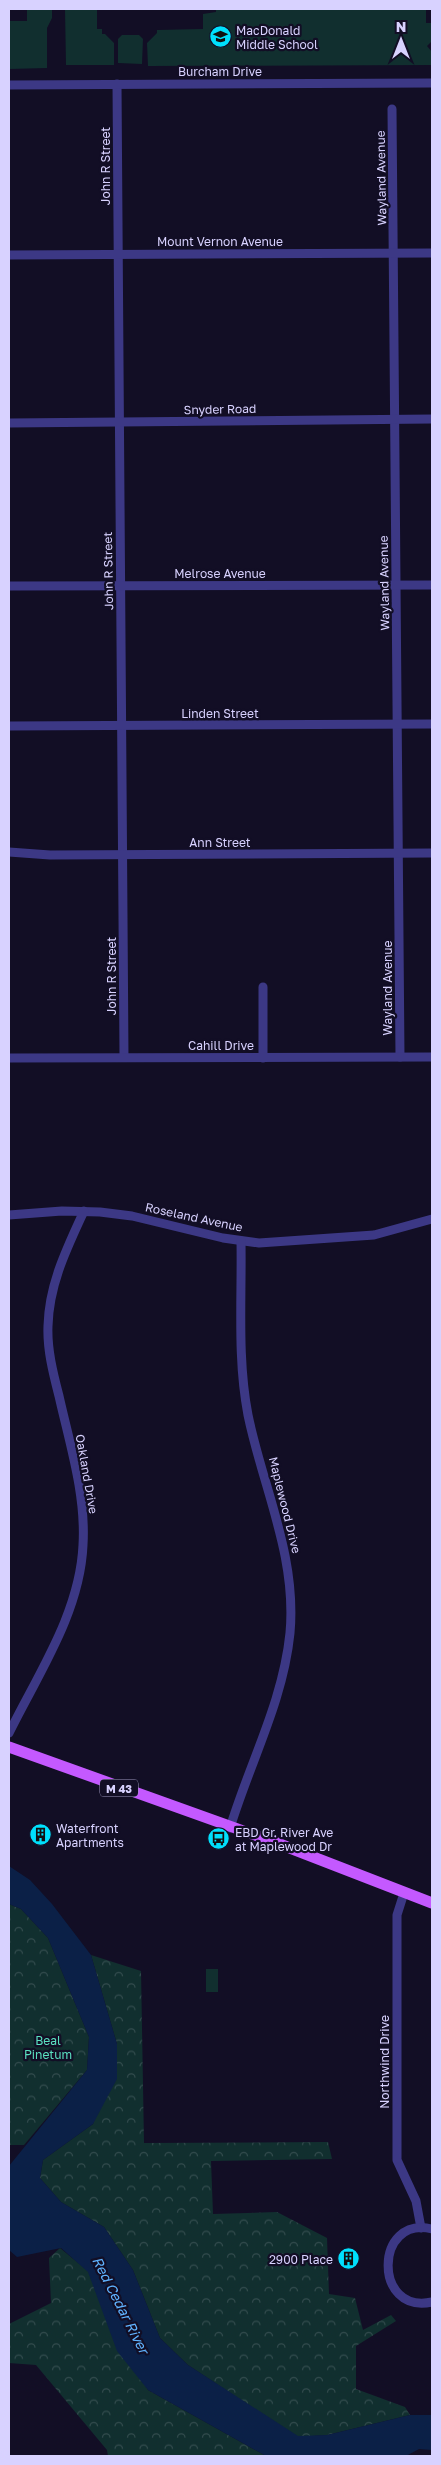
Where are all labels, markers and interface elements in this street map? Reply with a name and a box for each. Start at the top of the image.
north arrow [376,15,426,65]
text: N [396,18,406,35]
place label: MacDonald Middle School [236,23,318,52]
school or university icon: MacDonald Middle School [208,25,232,49]
street label: Burcham Drive [178,64,262,79]
street label: John R Street [98,127,113,205]
street label: Wayland Avenue [373,130,389,226]
street label: Mount Vernon Avenue [157,234,283,249]
street label: Snyder Road [184,401,256,417]
street label: John R Street [100,532,116,610]
street label: Wayland Avenue [376,535,392,631]
street label: Melrose Avenue [174,566,266,581]
street label: Linden Street [181,706,259,721]
street label: Ann Street [189,835,251,850]
street label: John R Street [104,937,119,1015]
street label: Wayland Avenue [380,940,395,1036]
street label: Cahill Drive [188,1038,254,1053]
street label: Roseland Avenue [144,1199,244,1235]
street label: Oakland Drive [73,1433,101,1515]
street label: Maplewood Drive [266,1455,304,1555]
road number: M 43 [100,1780,138,1796]
place label: Waterfront Apartments [56,1821,124,1850]
building icon: Waterfront Apartments [28,1823,52,1847]
place label: EBD Gr. River Ave at Maplewood Dr [235,1825,333,1854]
bus stop icon: EBD Gr. River Ave at Maplewood Dr [207,1827,231,1851]
street label: Northwind Drive [377,2015,392,2109]
park label: Beal Pinetum [24,2033,72,2062]
building icon: 2900 Place [337,2247,361,2271]
place label: 2900 Place [269,2252,333,2267]
water label: Red Cedar River [89,2253,154,2359]

